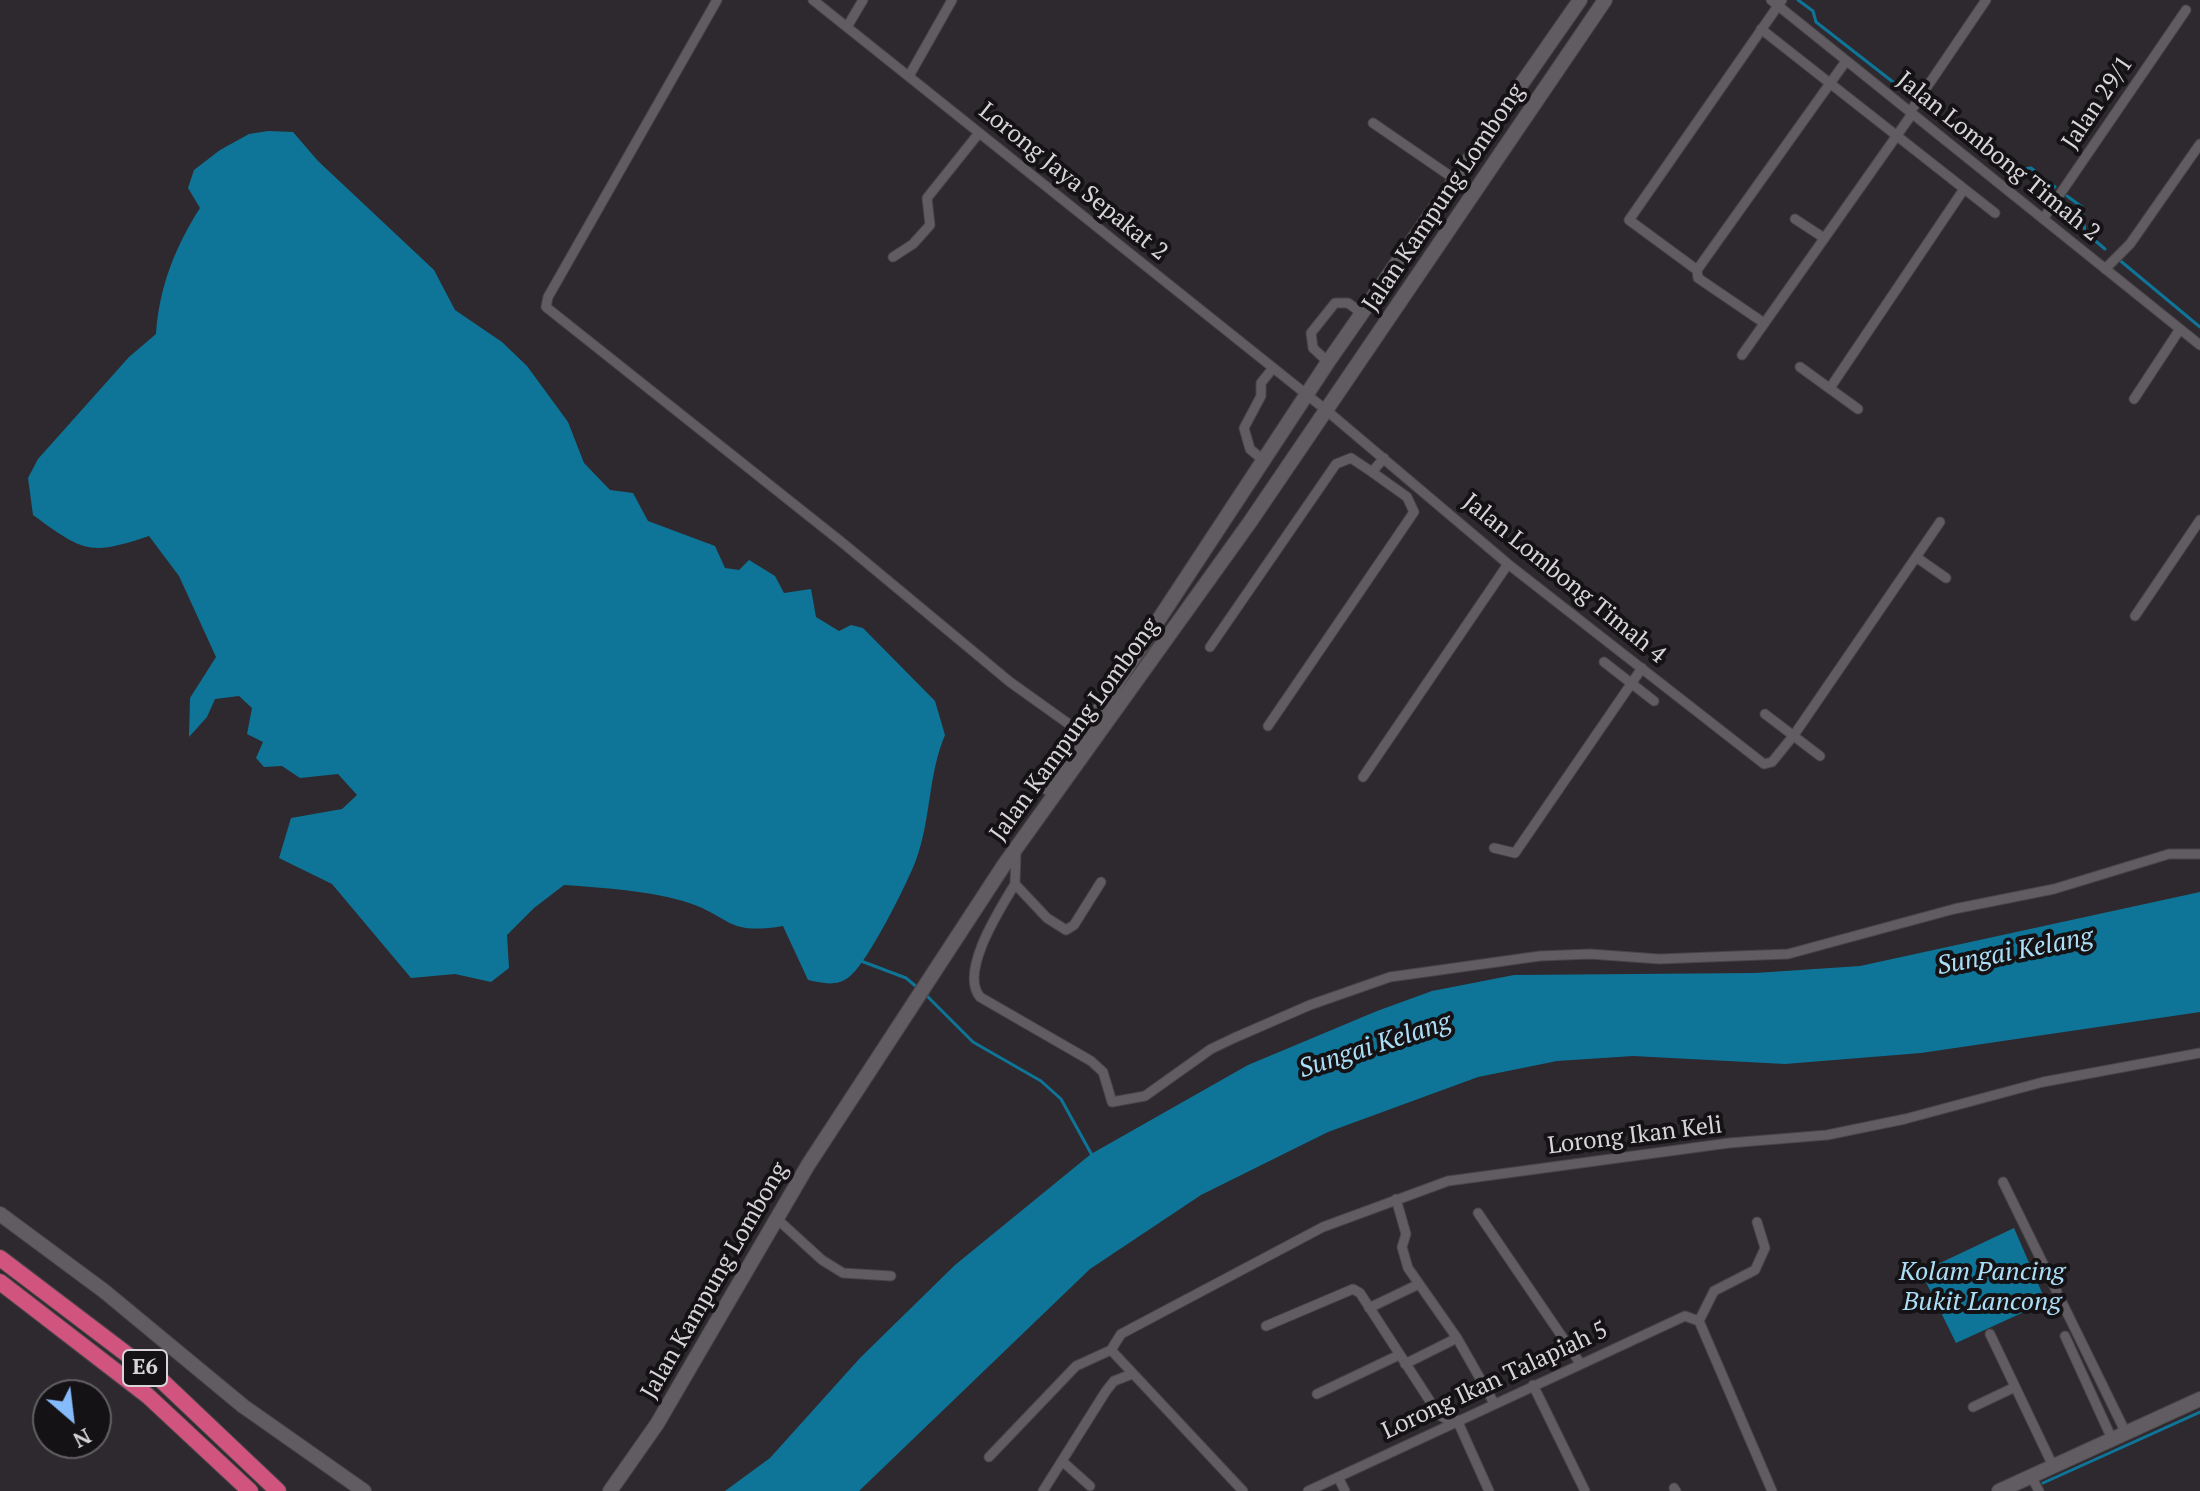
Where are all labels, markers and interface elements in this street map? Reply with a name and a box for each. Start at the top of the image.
street label: Jalan 29/1 [2056,51,2140,155]
street label: Jalan Lombong Timah 2 [1890,66,2106,248]
street label: Jalan Kampung Lombong [1357,79,1531,317]
street label: Lorong Jaya Sepakat 2 [973,97,1173,267]
street label: Jalan Lombong Timah 4 [1456,488,1672,670]
street label: Jalan Kampung Lombong [984,613,1166,847]
water label: Sungai Kelang [1934,922,2096,982]
water label: Sungai Kelang [1295,1007,1455,1085]
street label: Lorong Ikan Keli [1546,1111,1724,1161]
street label: Jalan Kampung Lombong [635,1158,795,1404]
water label: Kolam Pancing Bukit Lancong [1899,1257,2065,1318]
street label: Lorong Ikan Talapiah 5 [1377,1316,1613,1446]
road number: E6 [123,1350,167,1386]
north arrow [32,1379,112,1459]
text: N [68,1422,97,1456]

